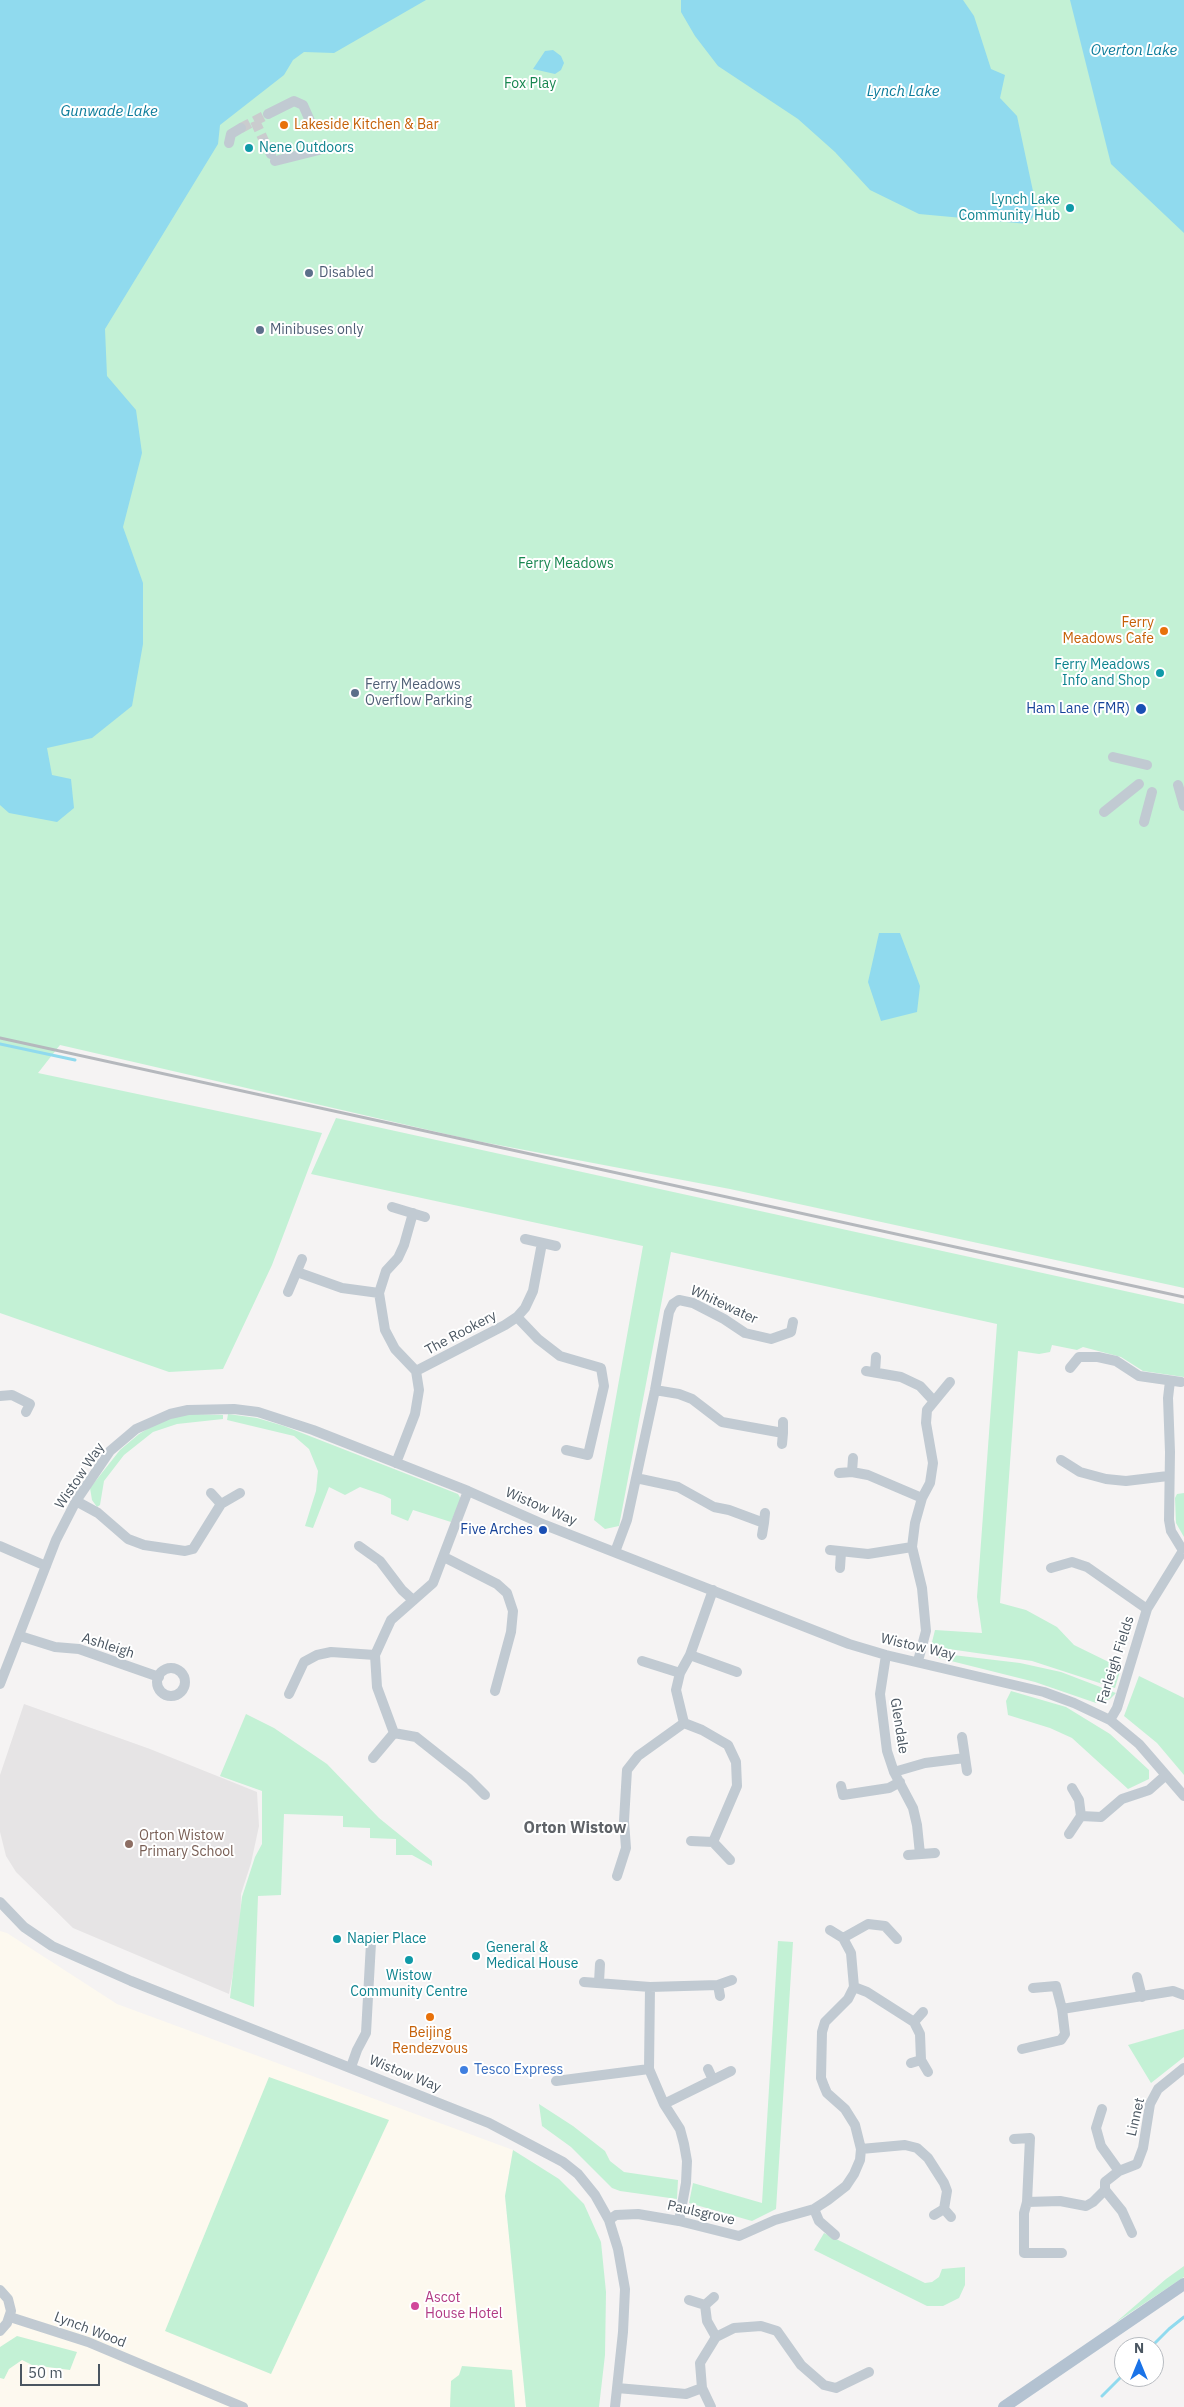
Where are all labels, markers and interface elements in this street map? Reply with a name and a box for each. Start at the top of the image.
water label: Overton Lake [1091,42,1177,60]
park label: Fox Play [504,76,556,92]
water label: Lynch Lake [867,83,939,101]
water label: Gunwade Lake [60,103,158,121]
place label: Lakeside Kitchen & Bar [294,117,439,133]
marker: Lakeside Kitchen & Bar [278,119,290,131]
place label: Nene Outdoors [259,140,354,156]
marker: Nene Outdoors [243,142,255,154]
place label: Lynch Lake Community Hub [958,192,1060,224]
marker: Lynch Lake Community Hub [1064,202,1076,214]
place label: Disabled [319,265,374,281]
marker: Disabled [303,267,315,279]
place label: Minibuses only [270,322,363,338]
marker: Minibuses only [254,324,266,336]
park label: Ferry Meadows [518,556,614,572]
place label: Ferry Meadows Cafe [1062,615,1154,648]
marker: Ferry Meadows Cafe [1158,625,1170,637]
place label: Ferry Meadows Info and Shop [1054,657,1150,690]
marker: Ferry Meadows Info and Shop [1154,667,1166,679]
place label: Ferry Meadows Overflow Parking [365,677,472,710]
marker: Ferry Meadows Overflow Parking [349,687,361,699]
place label: Ham Lane (FMR) [1026,701,1130,717]
marker: Ham Lane (FMR) [1134,702,1148,716]
street label: Whitewater [688,1282,760,1328]
street label: The Rookery [422,1307,500,1359]
street label: Wistow Way [52,1440,108,1512]
street label: Wistow Way [503,1484,579,1530]
place label: Five Arches [460,1522,533,1538]
marker: Five Arches [537,1524,549,1536]
street label: Farleigh Fields [1094,1614,1138,1706]
street label: Ashleigh [80,1630,136,1662]
street label: Wistow Way [879,1630,957,1664]
street label: Glendale [886,1697,912,1755]
district label: Orton Wistow [524,1818,626,1838]
place label: Orton Wistow Primary School [139,1828,234,1860]
marker: Orton Wistow Primary School [123,1838,135,1850]
place label: Napier Place [347,1931,427,1947]
marker: Napier Place [331,1933,343,1945]
place label: General & Medical House [486,1940,578,1972]
marker: General & Medical House [470,1950,482,1962]
marker: Wistow Community Centre [403,1954,415,1966]
place label: Wistow Community Centre [350,1968,468,2000]
marker: Beijing Rendezvous [424,2011,436,2023]
place label: Beijing Rendezvous [392,2025,468,2058]
street label: Wistow Way [367,2052,443,2096]
place label: Tesco Express [474,2062,563,2078]
marker: Tesco Express [458,2064,470,2076]
street label: Linnet [1123,2096,1149,2138]
street label: Paulsgrove [666,2197,736,2229]
place label: Ascot House Hotel [425,2290,503,2322]
marker: Ascot House Hotel [409,2300,421,2312]
street label: Lynch Wood [52,2309,128,2351]
north arrow [1114,2337,1164,2387]
text: N [1134,2339,1144,2357]
scale bar [22,2354,102,2386]
text: 50 m [28,2363,63,2382]

